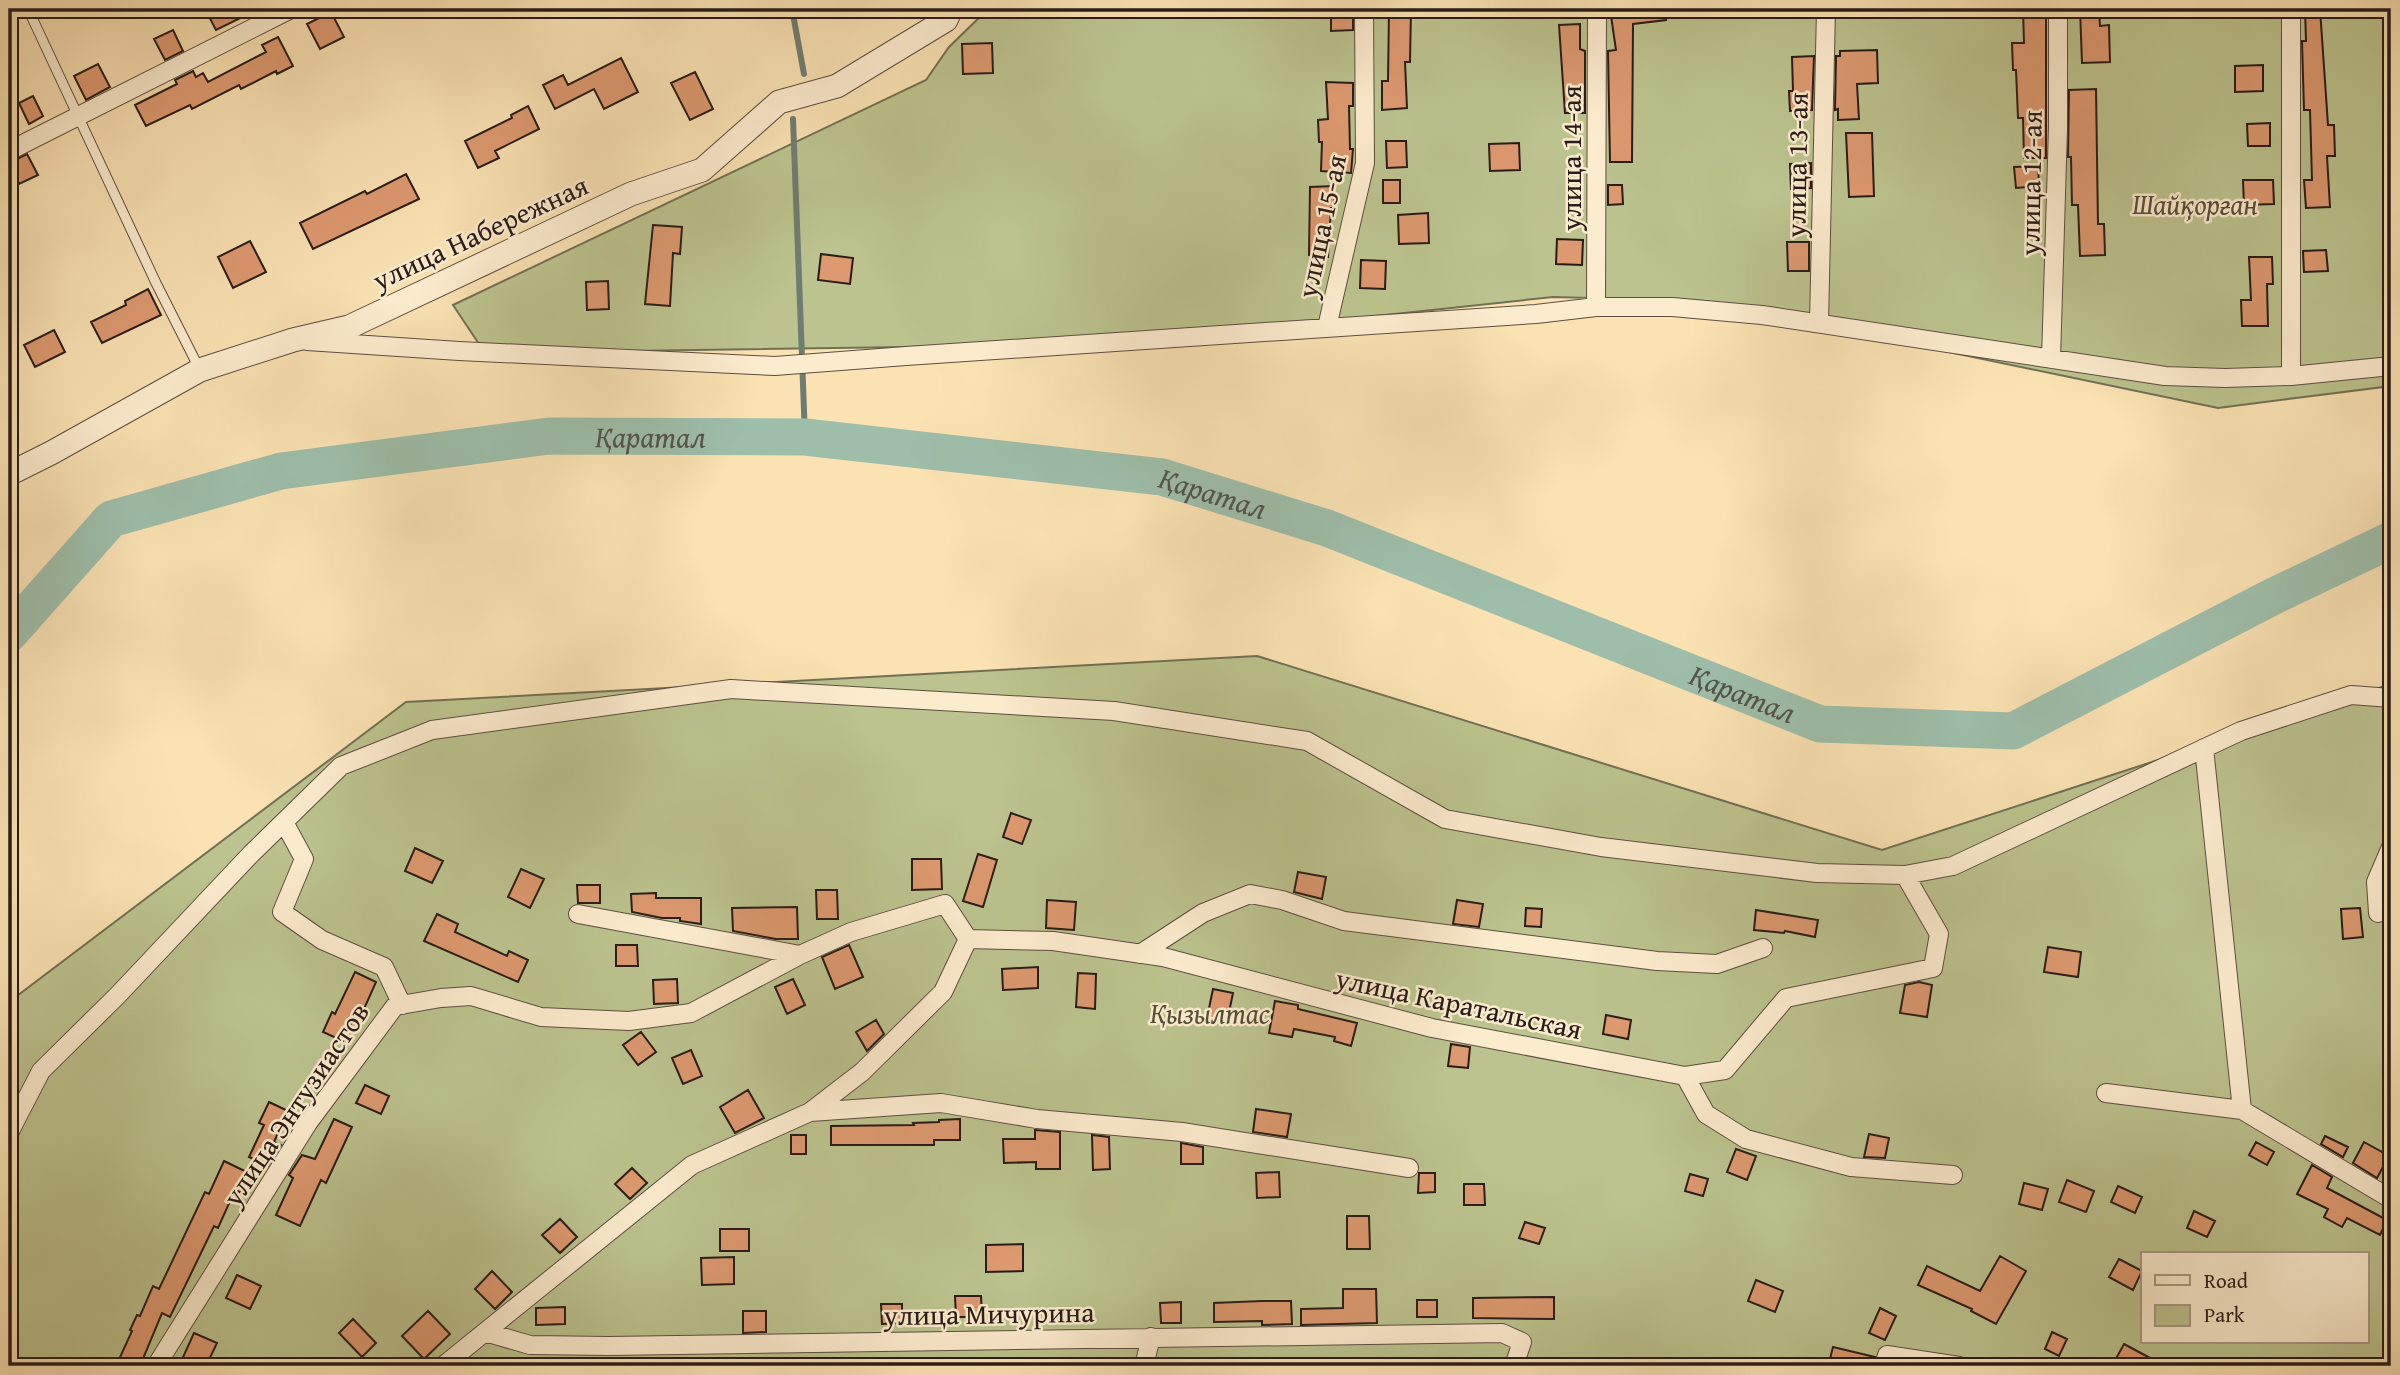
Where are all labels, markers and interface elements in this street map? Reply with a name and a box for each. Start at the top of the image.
street label: улица 14-ая [1550,85,1591,232]
street label: улица 13-ая [1774,92,1818,239]
street label: улица 12-ая [2008,110,2052,257]
street label: улица 15-ая [1286,150,1356,303]
street label: улица Набережная [365,164,595,300]
park label: Шайқорған [2132,183,2258,224]
water label: Қаратал [595,414,706,459]
water label: Қаратал [1153,455,1273,530]
water label: Қаратал [1683,652,1803,734]
street label: улица Каратальская [1331,957,1586,1049]
park label: Қызылтас [1150,992,1271,1033]
street label: улица Энтузиастов [211,994,378,1215]
legend [2141,1252,2368,1344]
text: Road [2204,1265,2249,1296]
street label: улица Мичурина [882,1291,1095,1335]
text: Park [2204,1299,2245,1330]

